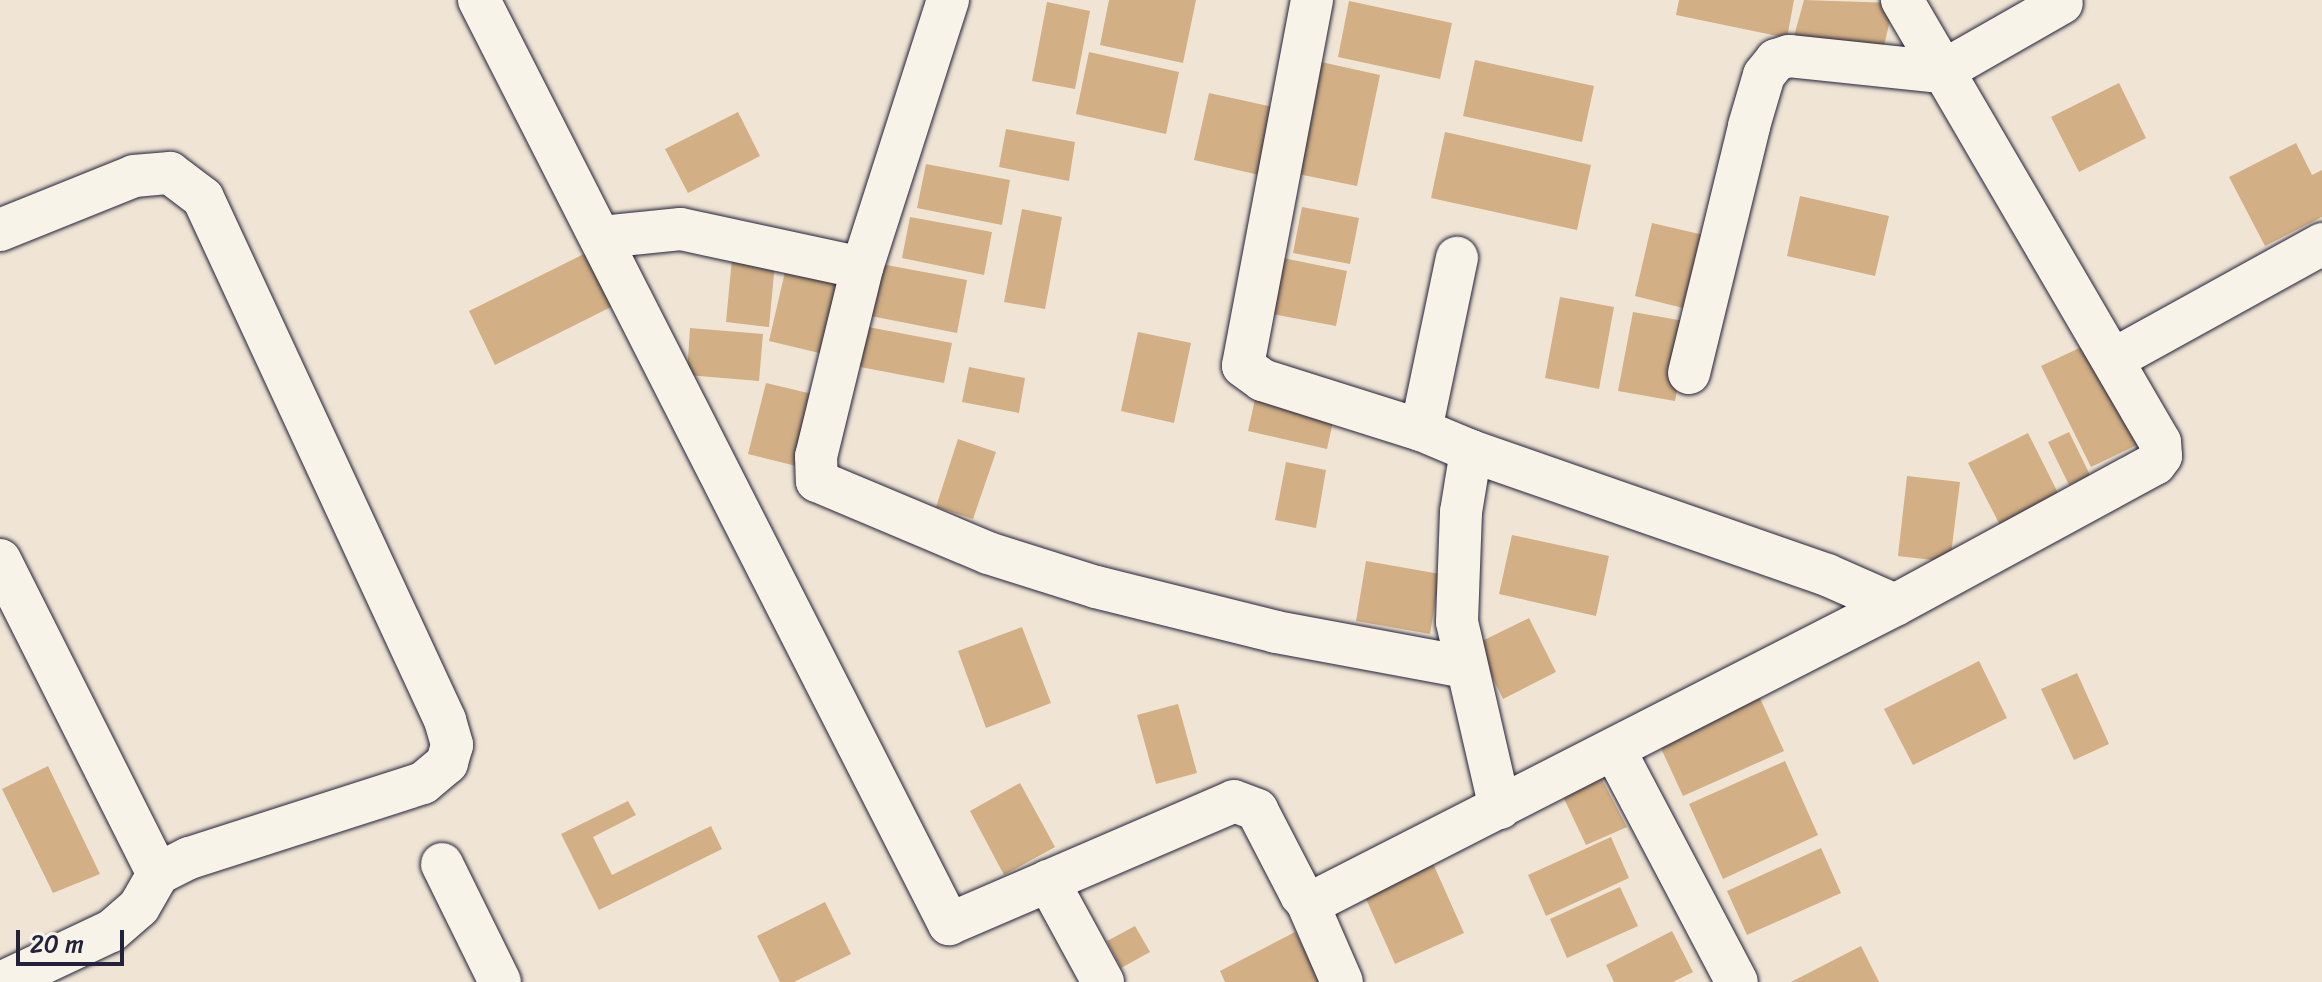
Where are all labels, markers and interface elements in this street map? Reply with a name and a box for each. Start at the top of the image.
scale bar [20,914,128,964]
text: 20 m [30,923,84,965]

